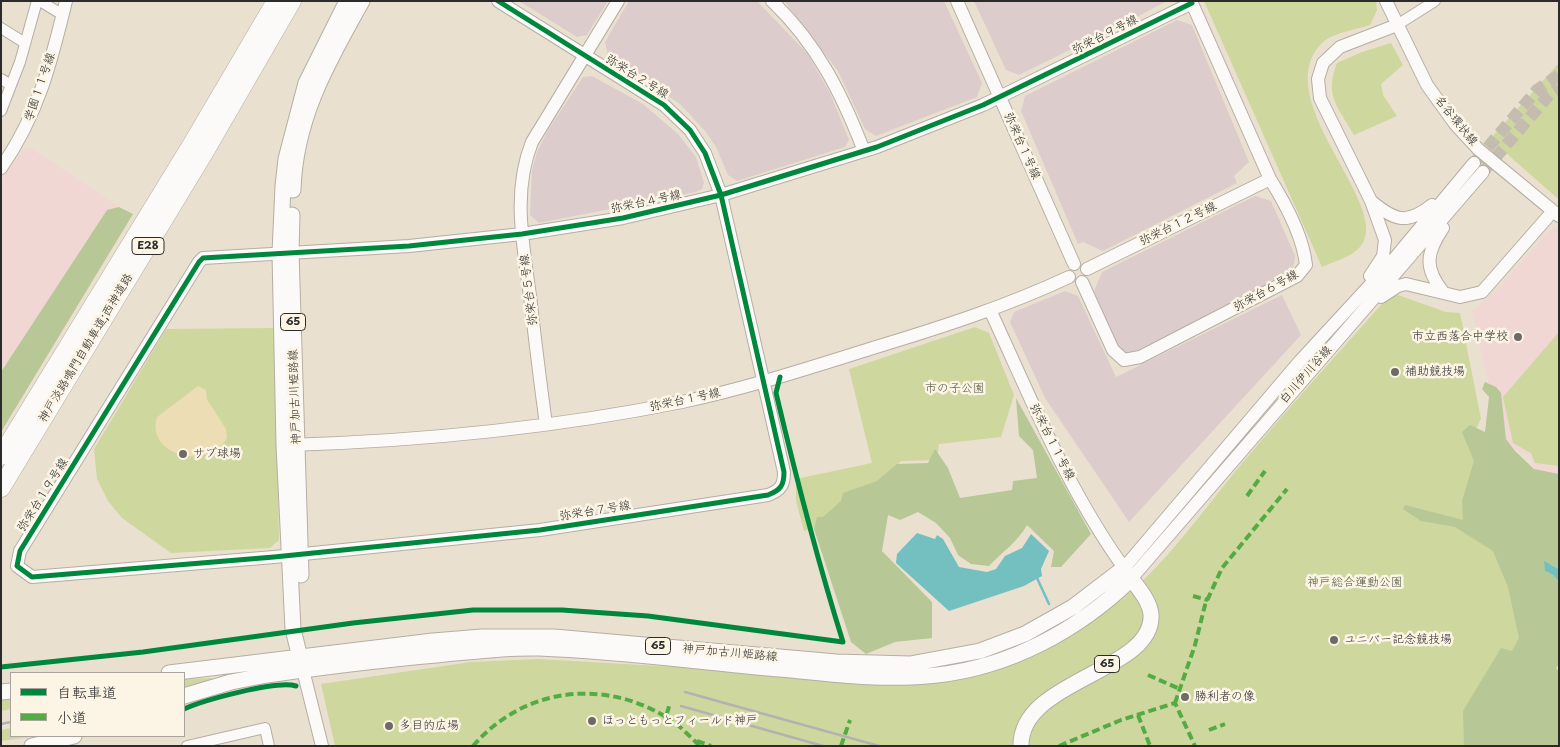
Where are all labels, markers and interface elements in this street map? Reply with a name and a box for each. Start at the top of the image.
street label: 弥栄台９号線 [1070,12,1140,58]
street label: 学園１１号線 [21,51,59,123]
street label: 弥栄台２号線 [603,52,671,102]
street label: 名谷環状線 [1432,93,1480,149]
street label: 弥栄台１号線 [1001,110,1043,182]
street label: 弥栄台４号線 [609,187,683,217]
street label: 弥栄台１２号線 [1137,199,1219,249]
road number: E28 [132,238,164,255]
street label: 弥栄台５号線 [517,253,541,327]
street label: 弥栄台６号線 [1231,267,1301,315]
street label: 神戸淡路鳴門自動車道;西神道路 [36,271,136,425]
road number: 65 [280,314,306,331]
place label: 市立西落合中学校 [1412,330,1508,344]
marker: 市立西落合中学校 [1512,331,1524,343]
street label: 白川伊川谷線 [1277,343,1335,407]
street label: 神戸加古川姫路線 [286,349,304,445]
place label: 補助競技場 [1405,365,1465,379]
marker: 補助競技場 [1389,366,1401,378]
park label: 市の子公園 [925,382,985,396]
street label: 弥栄台１号線 [648,385,722,415]
street label: 弥栄台１１号線 [1027,401,1077,483]
place label: サブ球場 [193,447,241,461]
marker: サブ球場 [177,448,189,460]
street label: 弥栄台１９号線 [15,456,71,534]
street label: 弥栄台７号線 [558,498,632,524]
park label: 神戸総合運動公園 [1307,576,1403,590]
place label: ユニバー記念競技場 [1344,633,1452,647]
marker: ユニバー記念競技場 [1328,634,1340,646]
road number: 65 [646,637,670,654]
street label: 神戸加古川姫路線 [682,642,778,664]
road number: 65 [1094,656,1120,672]
legend [10,672,185,737]
text: 自転車道 [57,680,117,703]
place label: 勝利者の像 [1195,690,1255,704]
marker: 勝利者の像 [1179,691,1191,703]
text: 小道 [57,705,87,728]
place label: ほっともっとフィールド神戸 [602,714,758,728]
marker: ほっともっとフィールド神戸 [586,715,598,727]
place label: 多目的広場 [399,719,459,733]
marker: 多目的広場 [383,720,395,732]

